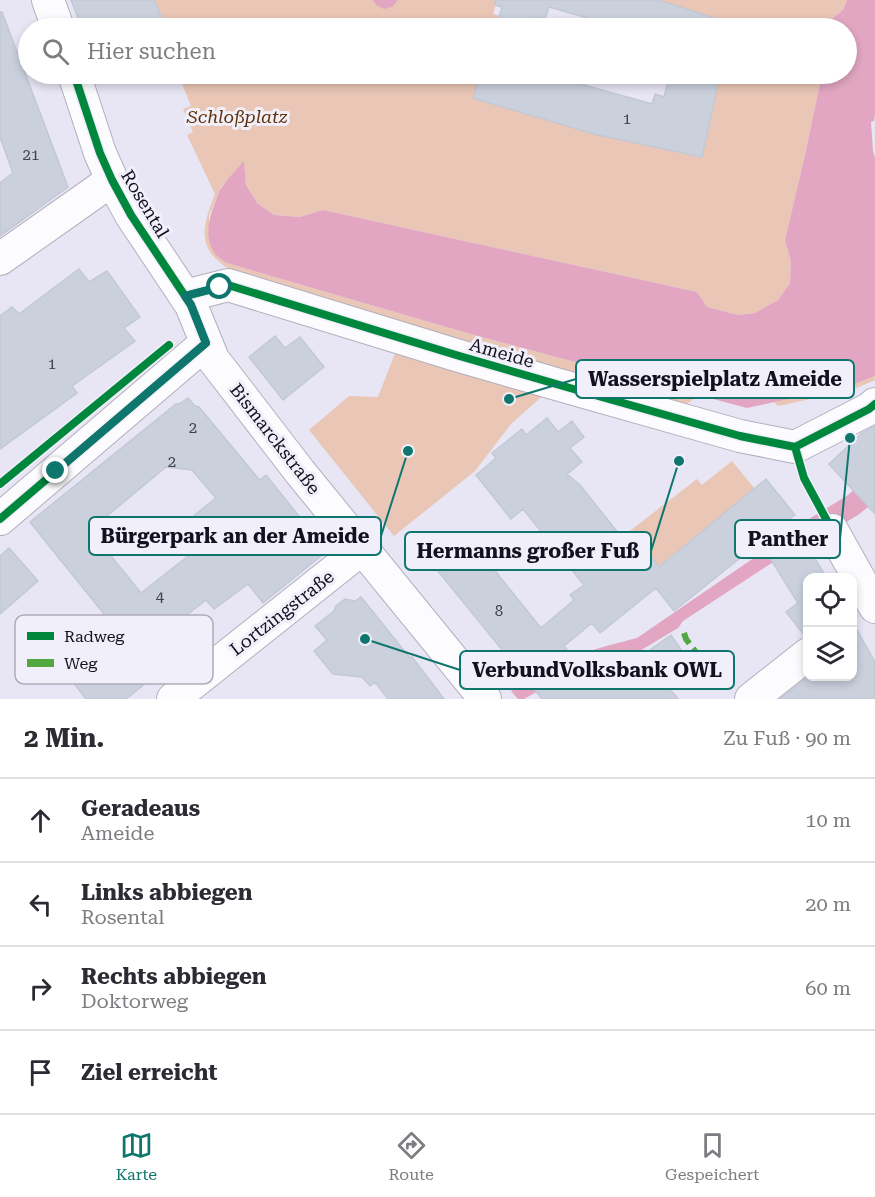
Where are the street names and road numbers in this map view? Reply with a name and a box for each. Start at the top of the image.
street label: Rosental [117,166,174,242]
street label: Ameide [467,333,537,372]
street label: Bismarckstraße [226,379,325,498]
street label: Lortzingstraße [226,565,338,660]

